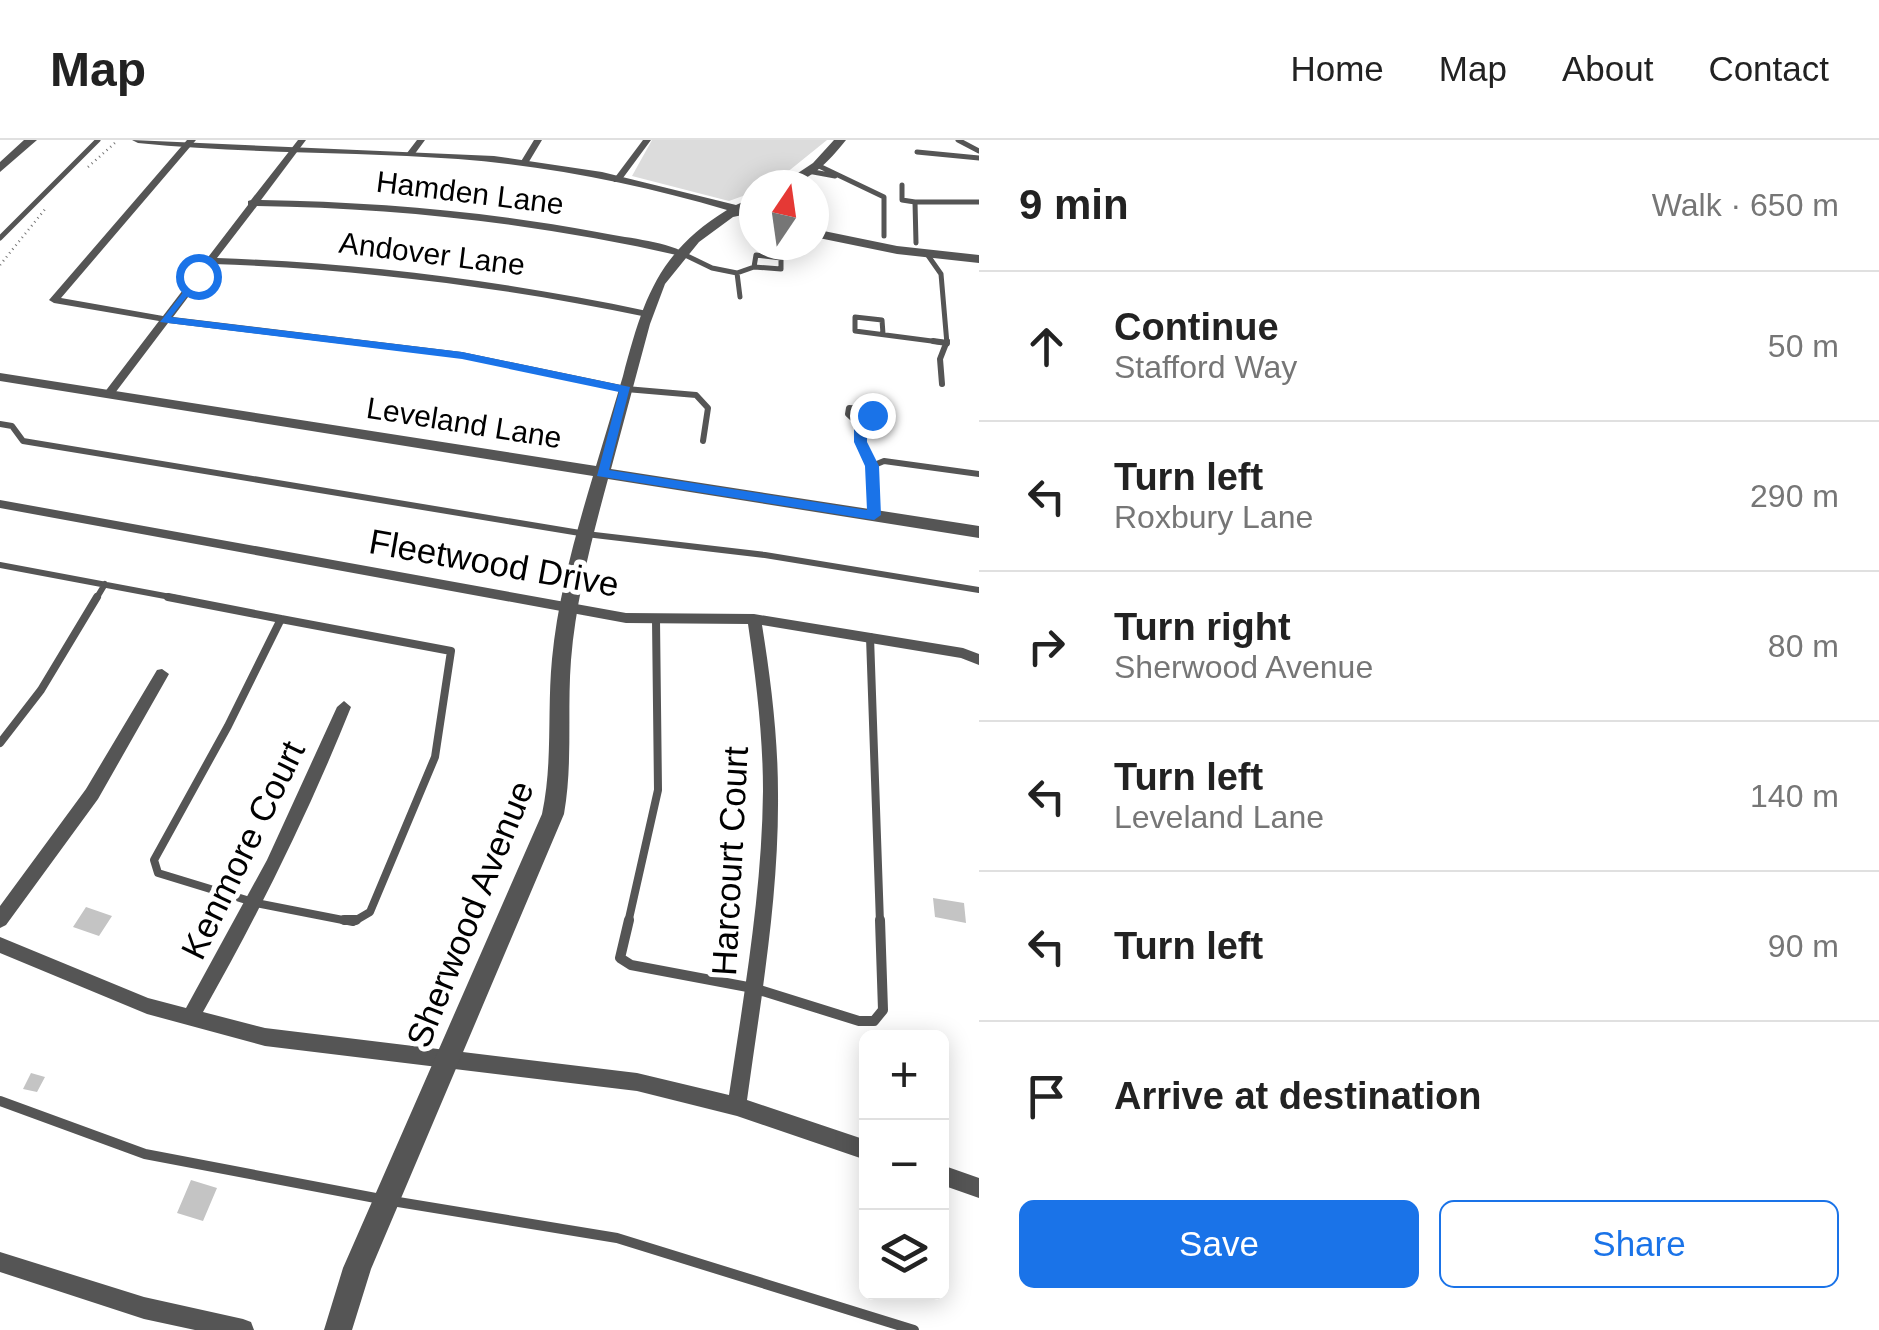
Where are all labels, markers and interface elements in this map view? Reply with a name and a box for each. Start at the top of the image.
text: Map [50,43,146,96]
text: Home [1290,49,1384,88]
text: Map [1439,49,1507,88]
text: About [1562,49,1653,88]
text: Contact [1708,49,1829,88]
street label: Hamden Lane [375,165,566,220]
north arrow [739,170,829,260]
text: 9 min [1019,181,1129,228]
text: Walk · 650 m [1652,187,1839,223]
street label: Andover Lane [337,226,527,281]
route start [176,254,222,300]
text: Continue [1114,306,1279,348]
icon: ahead [1019,319,1074,374]
text: 50 m [1768,328,1839,364]
text: Stafford Way [1114,349,1297,385]
street label: Leveland Lane [364,391,564,454]
route end [850,393,896,439]
text: Turn left [1114,456,1263,498]
icon: left [1019,469,1074,524]
text: 290 m [1750,478,1839,514]
text: Roxbury Lane [1114,499,1313,535]
street label: Fleetwood Drive [366,521,622,604]
text: Turn right [1114,606,1291,648]
icon: right [1019,619,1074,674]
text: 80 m [1768,628,1839,664]
text: Sherwood Avenue [1114,649,1373,685]
street label: Kenmore Court [173,734,312,965]
street label: Harcourt Court [704,745,755,977]
text: Turn left [1114,756,1263,798]
icon: left [1019,769,1074,824]
street label: Sherwood Avenue [398,775,541,1053]
text: 140 m [1750,778,1839,814]
text: Leveland Lane [1114,799,1324,835]
icon: left [1019,919,1074,974]
text: Turn left [1114,925,1263,967]
text: 90 m [1768,928,1839,964]
map controls [859,1030,949,1300]
button: + [859,1030,949,1120]
icon: arrive [1019,1069,1074,1124]
text: Arrive at destination [1114,1075,1481,1117]
button: − [859,1120,949,1210]
button: Save [1019,1200,1419,1288]
button: Share [1439,1200,1839,1288]
button: layers [859,1210,949,1300]

